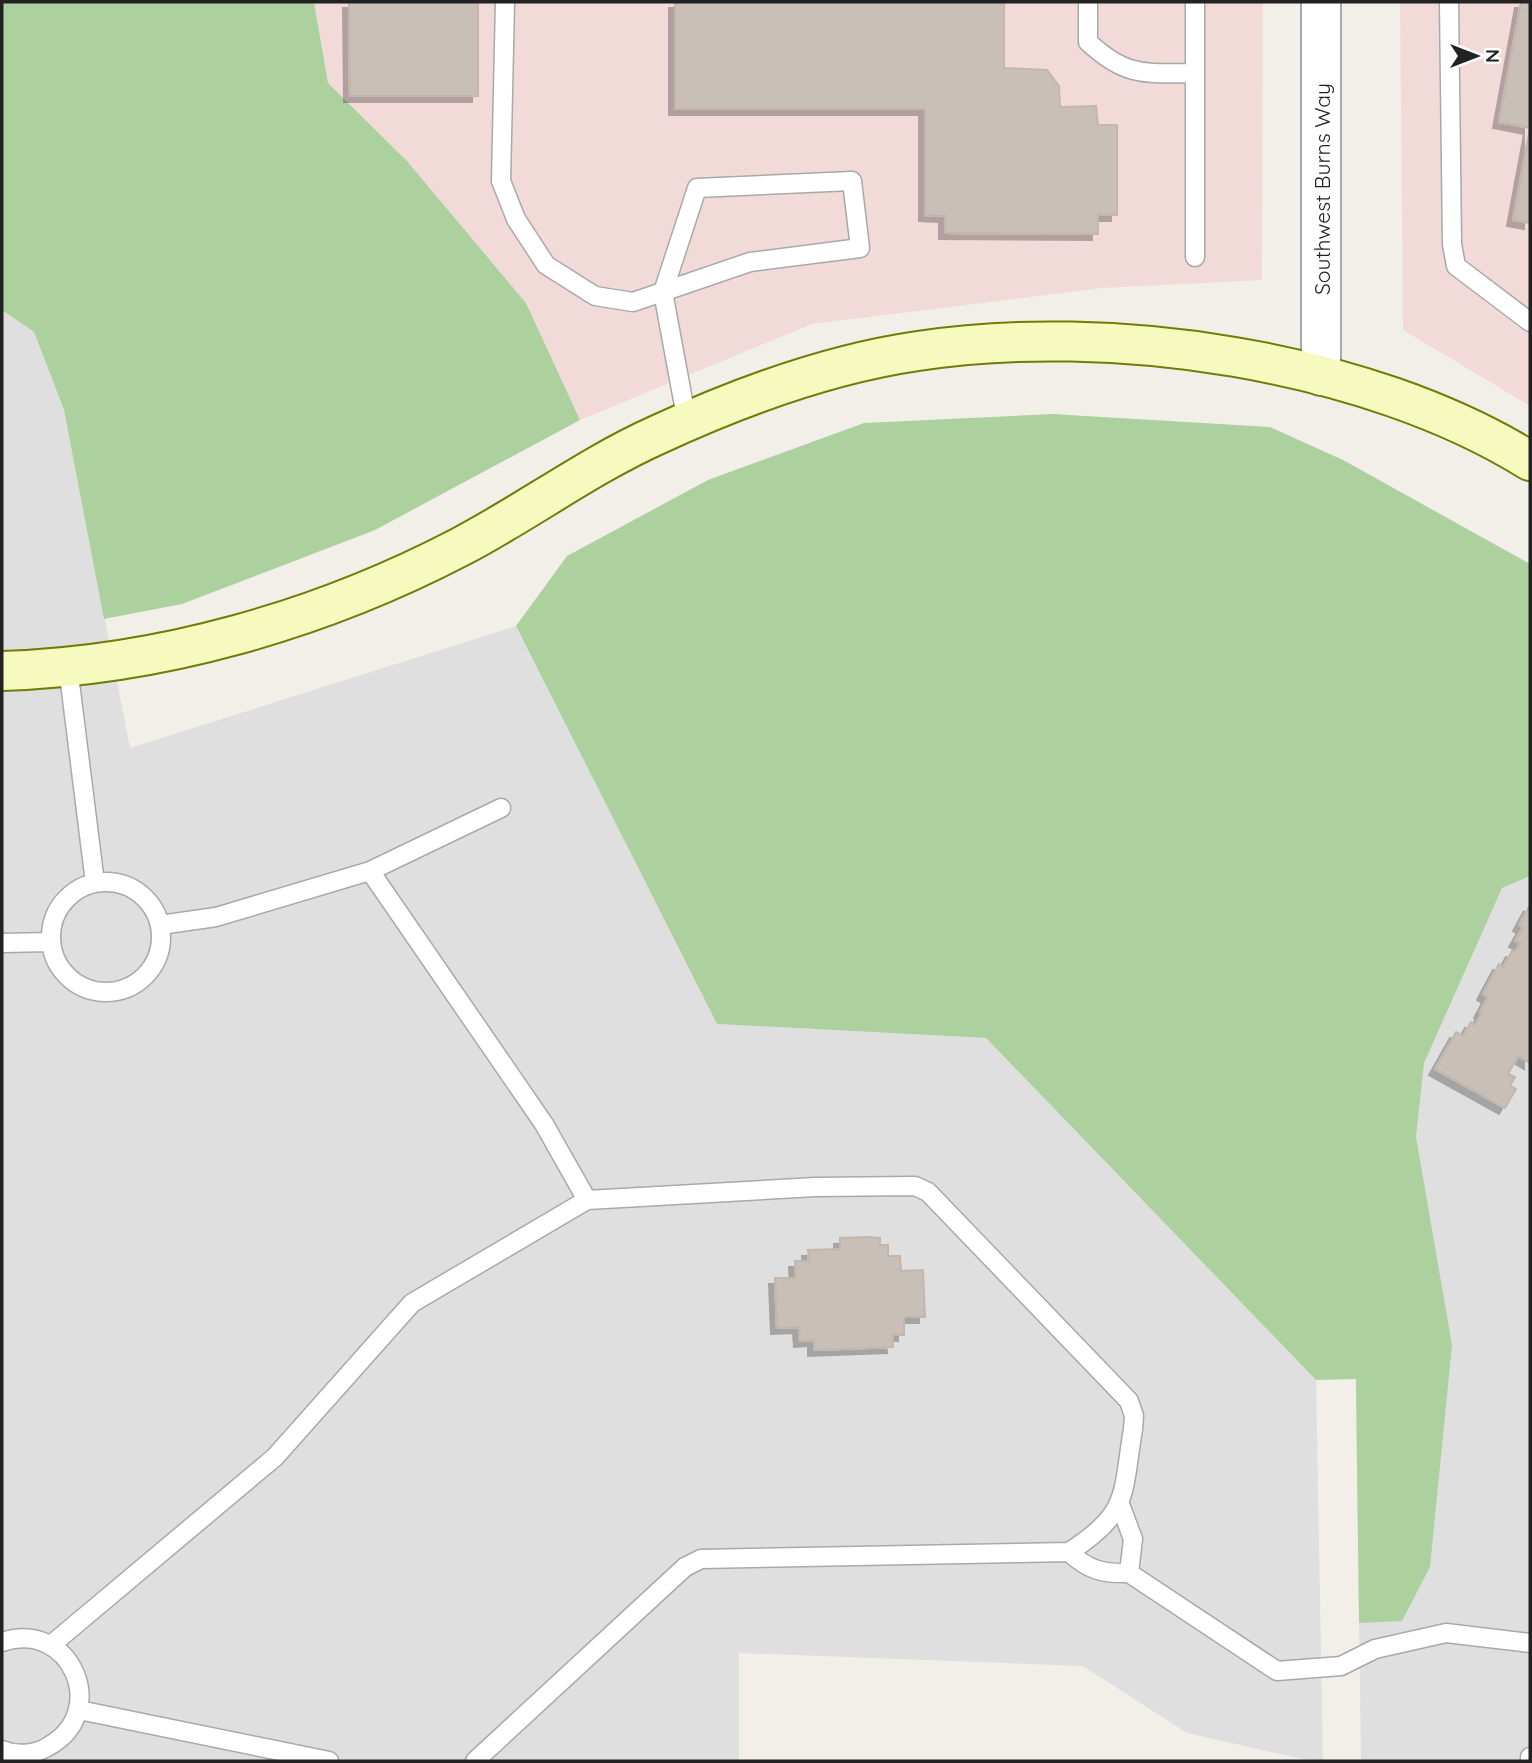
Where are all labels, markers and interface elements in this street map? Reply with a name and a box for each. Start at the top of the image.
north arrow [1441,21,1511,91]
text: N [1481,49,1505,63]
street label: Southwest Burns Way [1309,83,1335,295]

